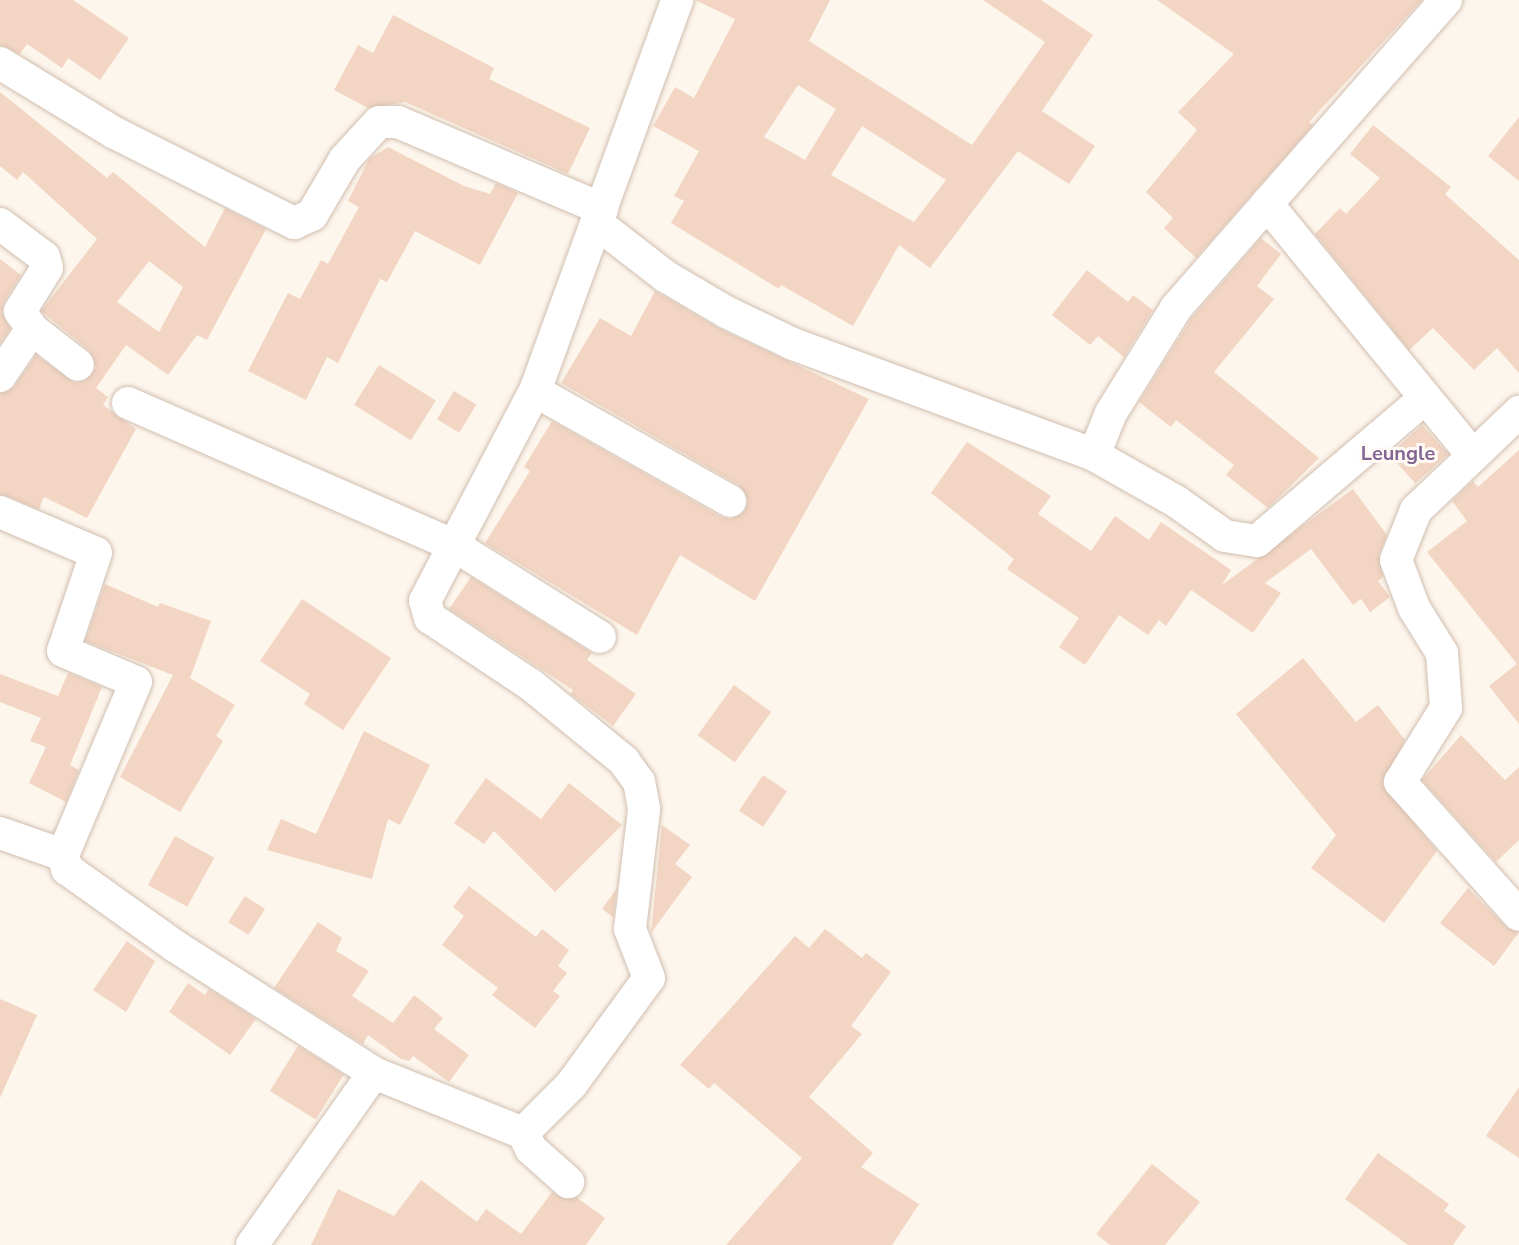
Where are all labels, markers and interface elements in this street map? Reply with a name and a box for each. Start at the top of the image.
district label: Leungle [1361,441,1435,465]

